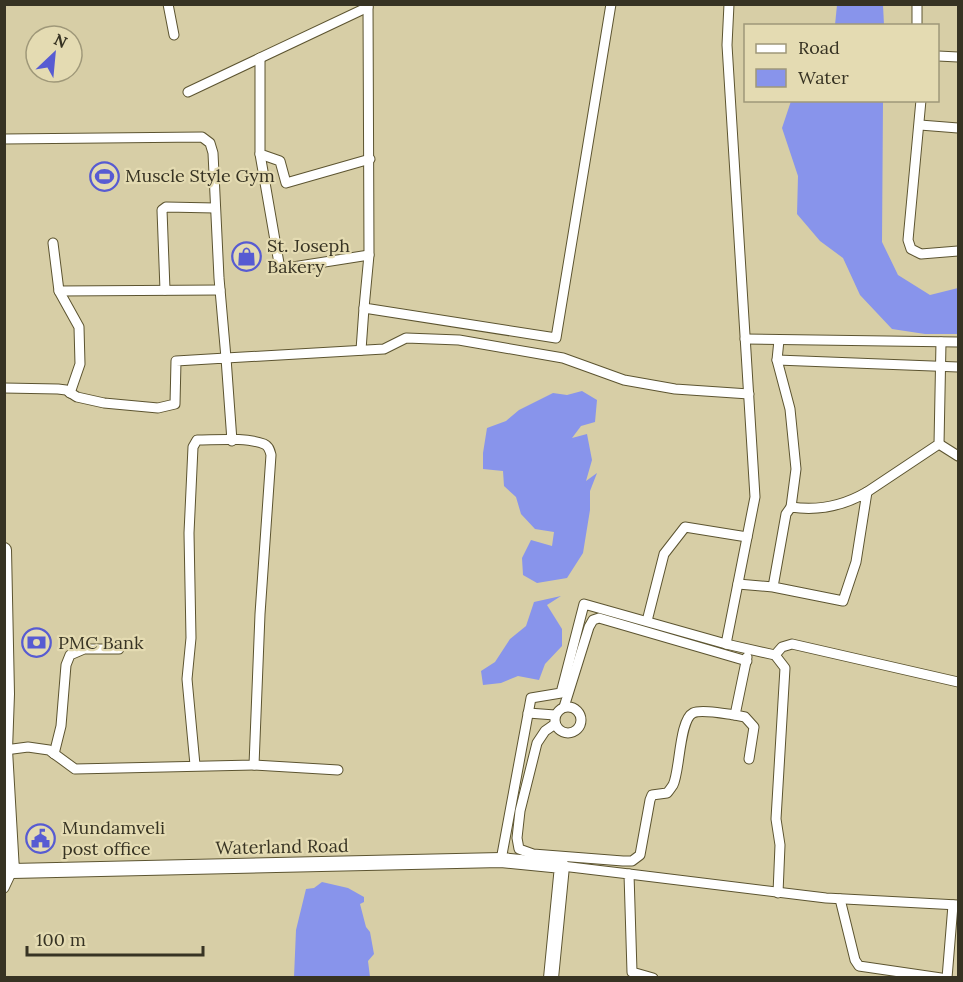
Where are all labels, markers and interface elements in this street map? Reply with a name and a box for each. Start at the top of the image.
north arrow [24,24,84,84]
legend [744,24,939,102]
text: N [51,29,71,52]
text: Road [798,36,840,59]
text: Water [798,66,849,89]
sports icon: Muscle Style Gym [88,160,120,192]
place label: Muscle Style Gym [125,164,275,187]
place label: St. Joseph Bakery [267,234,350,278]
shop icon: St. Joseph Bakery [230,240,262,272]
bank icon: PMC Bank [21,627,53,659]
place label: PMC Bank [58,631,144,654]
place label: Mundamveli post office [62,816,165,860]
public building icon: Mundamveli post office [25,822,57,854]
street label: Waterland Road [215,834,349,859]
scale bar [27,919,202,957]
text: 100 m [36,928,86,951]

